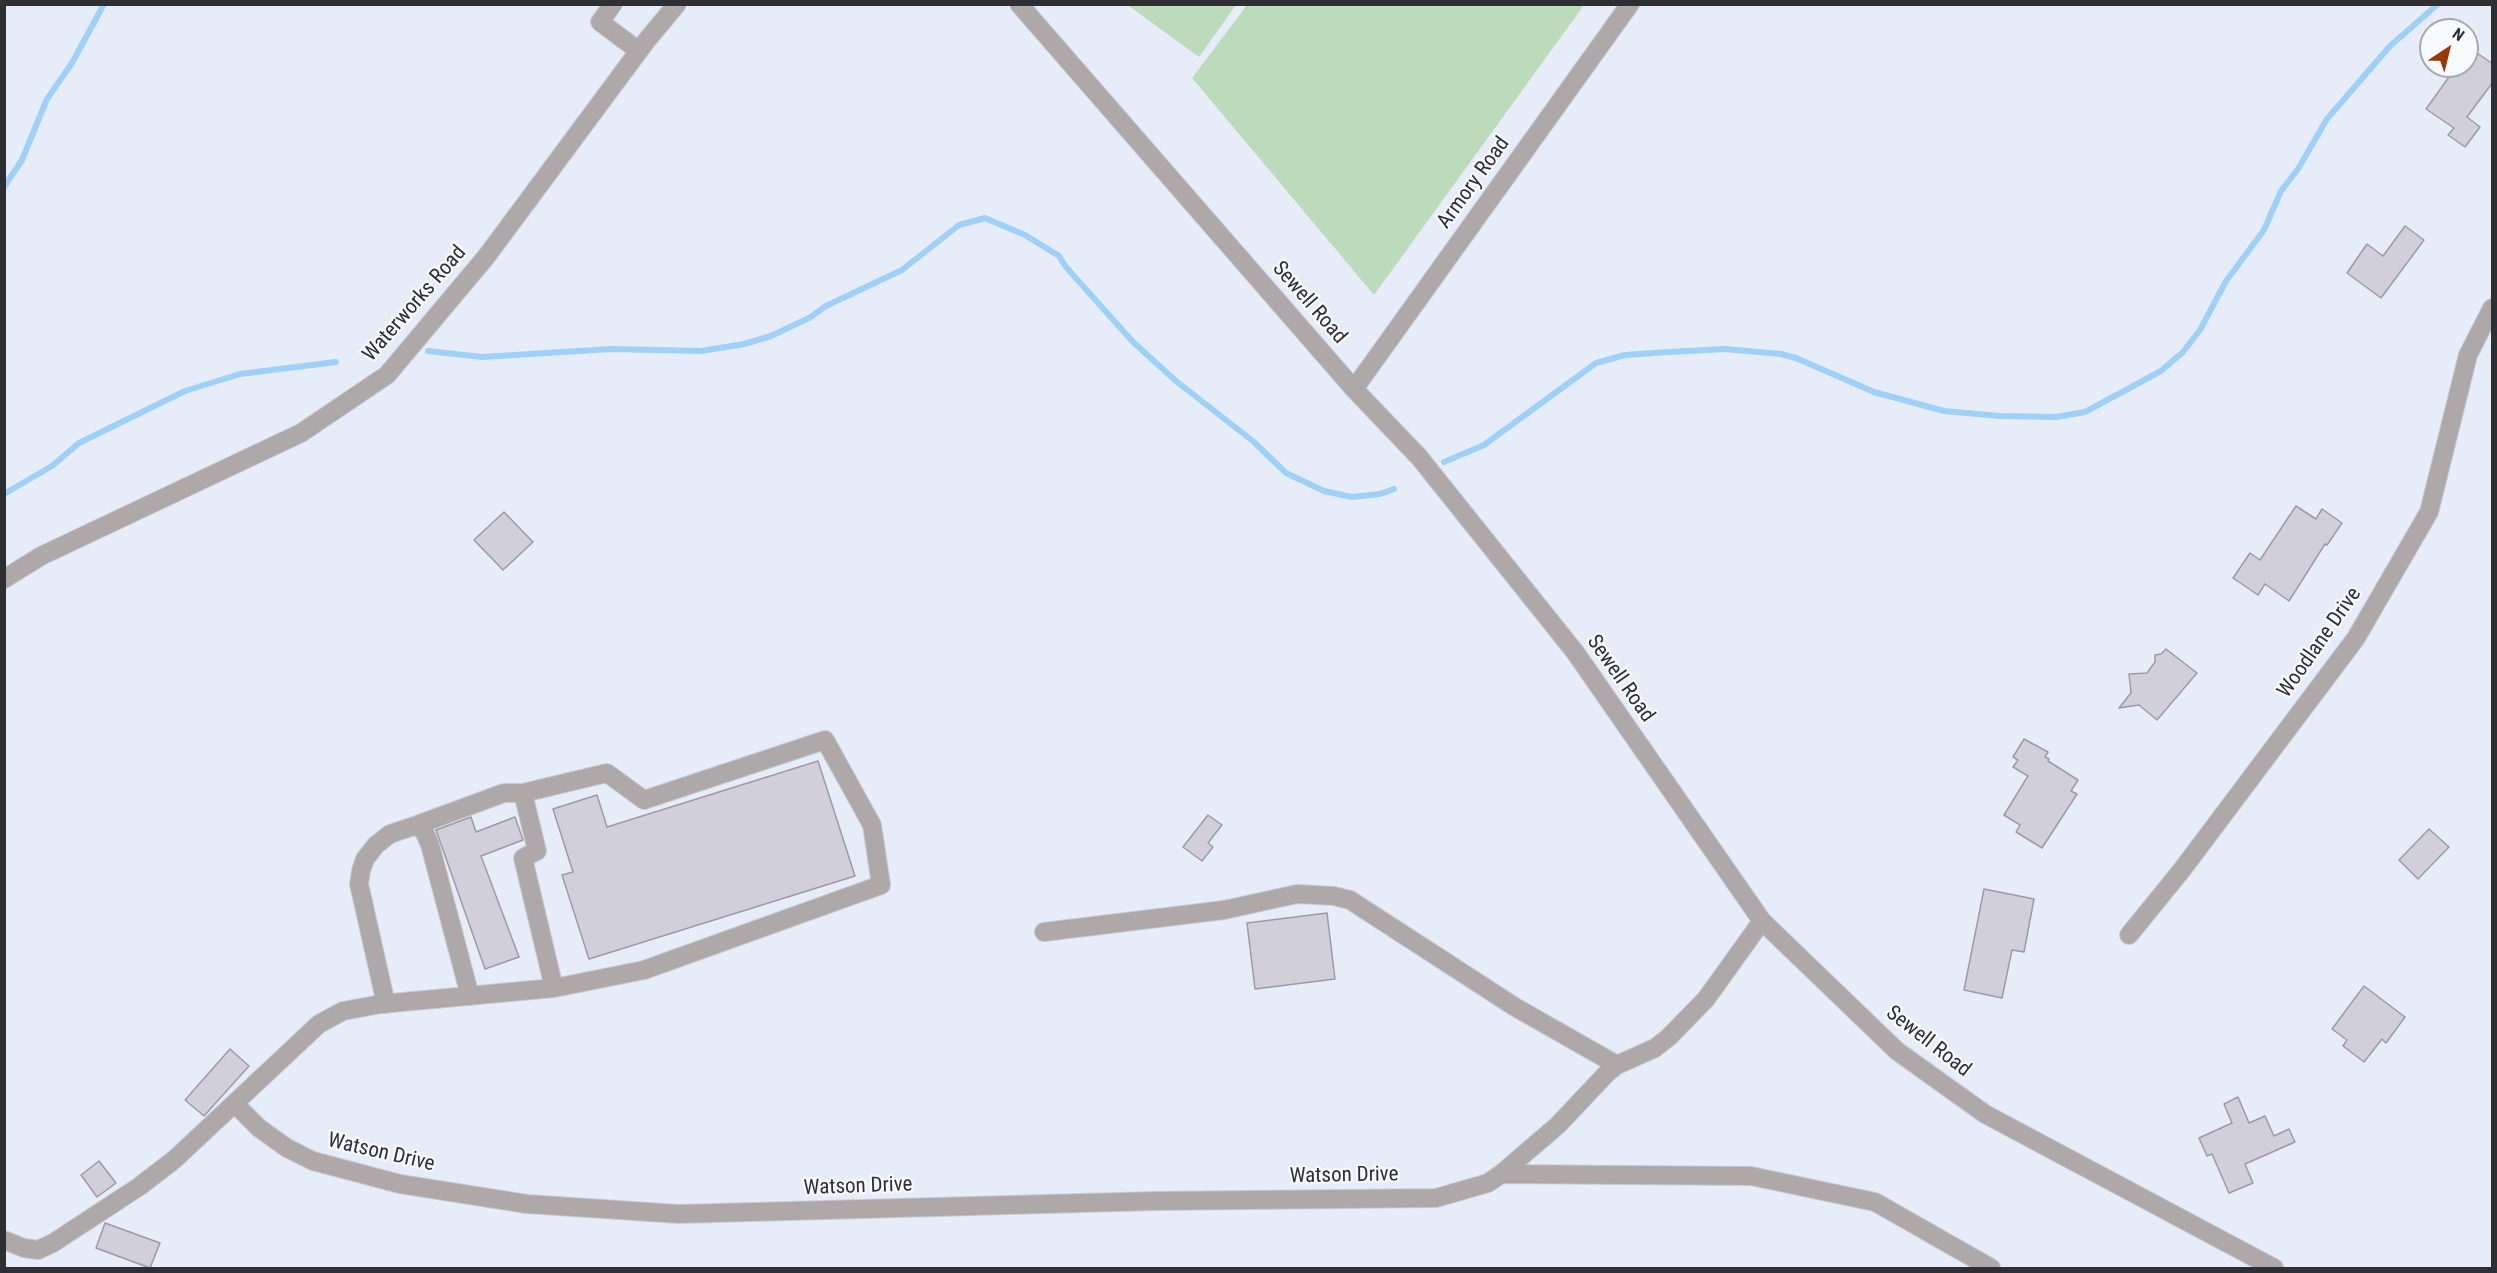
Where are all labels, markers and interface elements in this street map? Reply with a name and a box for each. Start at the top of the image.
north arrow [2419,18,2479,78]
text: N [2449,24,2468,45]
street label: Armory Road [1432,132,1516,234]
street label: Waterworks Road [358,241,472,367]
street label: Sewell Road [1266,257,1352,349]
street label: Woodlane Drive [2273,583,2367,703]
street label: Sewell Road [1581,630,1659,728]
street label: Sewell Road [1881,1001,1975,1083]
street label: Watson Drive [325,1128,437,1178]
street label: Watson Drive [1289,1162,1399,1190]
street label: Watson Drive [803,1173,913,1201]

